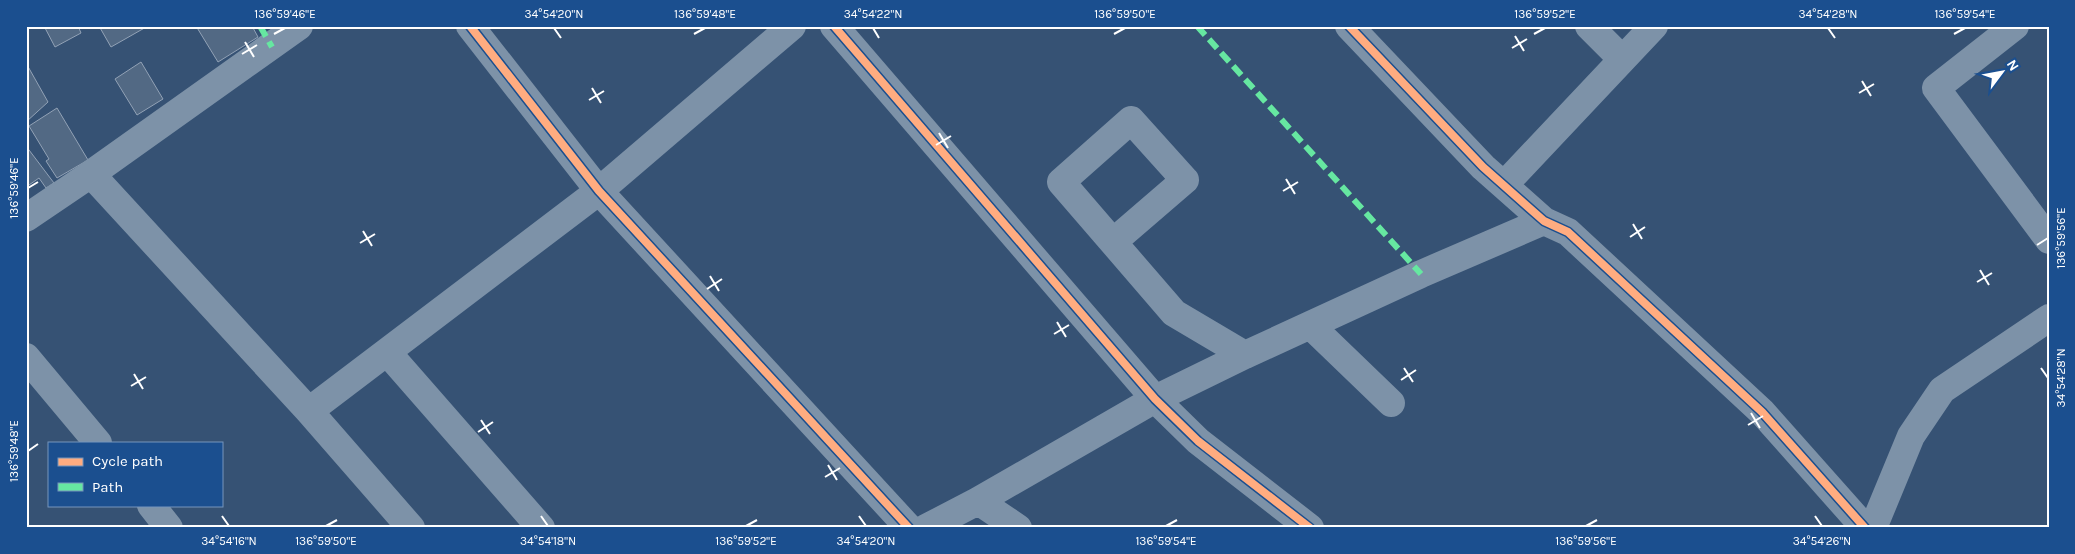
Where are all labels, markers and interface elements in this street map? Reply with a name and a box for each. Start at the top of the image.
text: 136°59'46"E [254,7,316,21]
text: 34°54'20"N [525,7,583,21]
text: 136°59'48"E [674,7,736,21]
text: 34°54'22"N [844,7,902,21]
text: 136°59'50"E [1094,7,1156,21]
text: 136°59'52"E [1514,7,1576,21]
text: 34°54'28"N [1798,7,1858,21]
text: 136°59'54"E [1934,7,1996,21]
north arrow [1978,48,2028,98]
text: N [2003,57,2022,74]
text: 136°59'46"E [7,157,21,219]
text: 136°59'56"E [2054,207,2068,269]
text: 34°54'28"N [2054,348,2068,408]
text: 136°59'48"E [7,420,21,482]
legend [48,442,222,506]
text: Cycle path [92,452,163,470]
text: Path [92,478,123,496]
text: 34°54'16"N [201,534,257,548]
text: 136°59'50"E [295,534,357,548]
text: 34°54'18"N [520,534,576,548]
text: 136°59'52"E [715,534,777,548]
text: 34°54'20"N [837,534,895,548]
text: 136°59'54"E [1135,534,1197,548]
text: 136°59'56"E [1555,534,1617,548]
text: 34°54'26"N [1793,534,1851,548]

